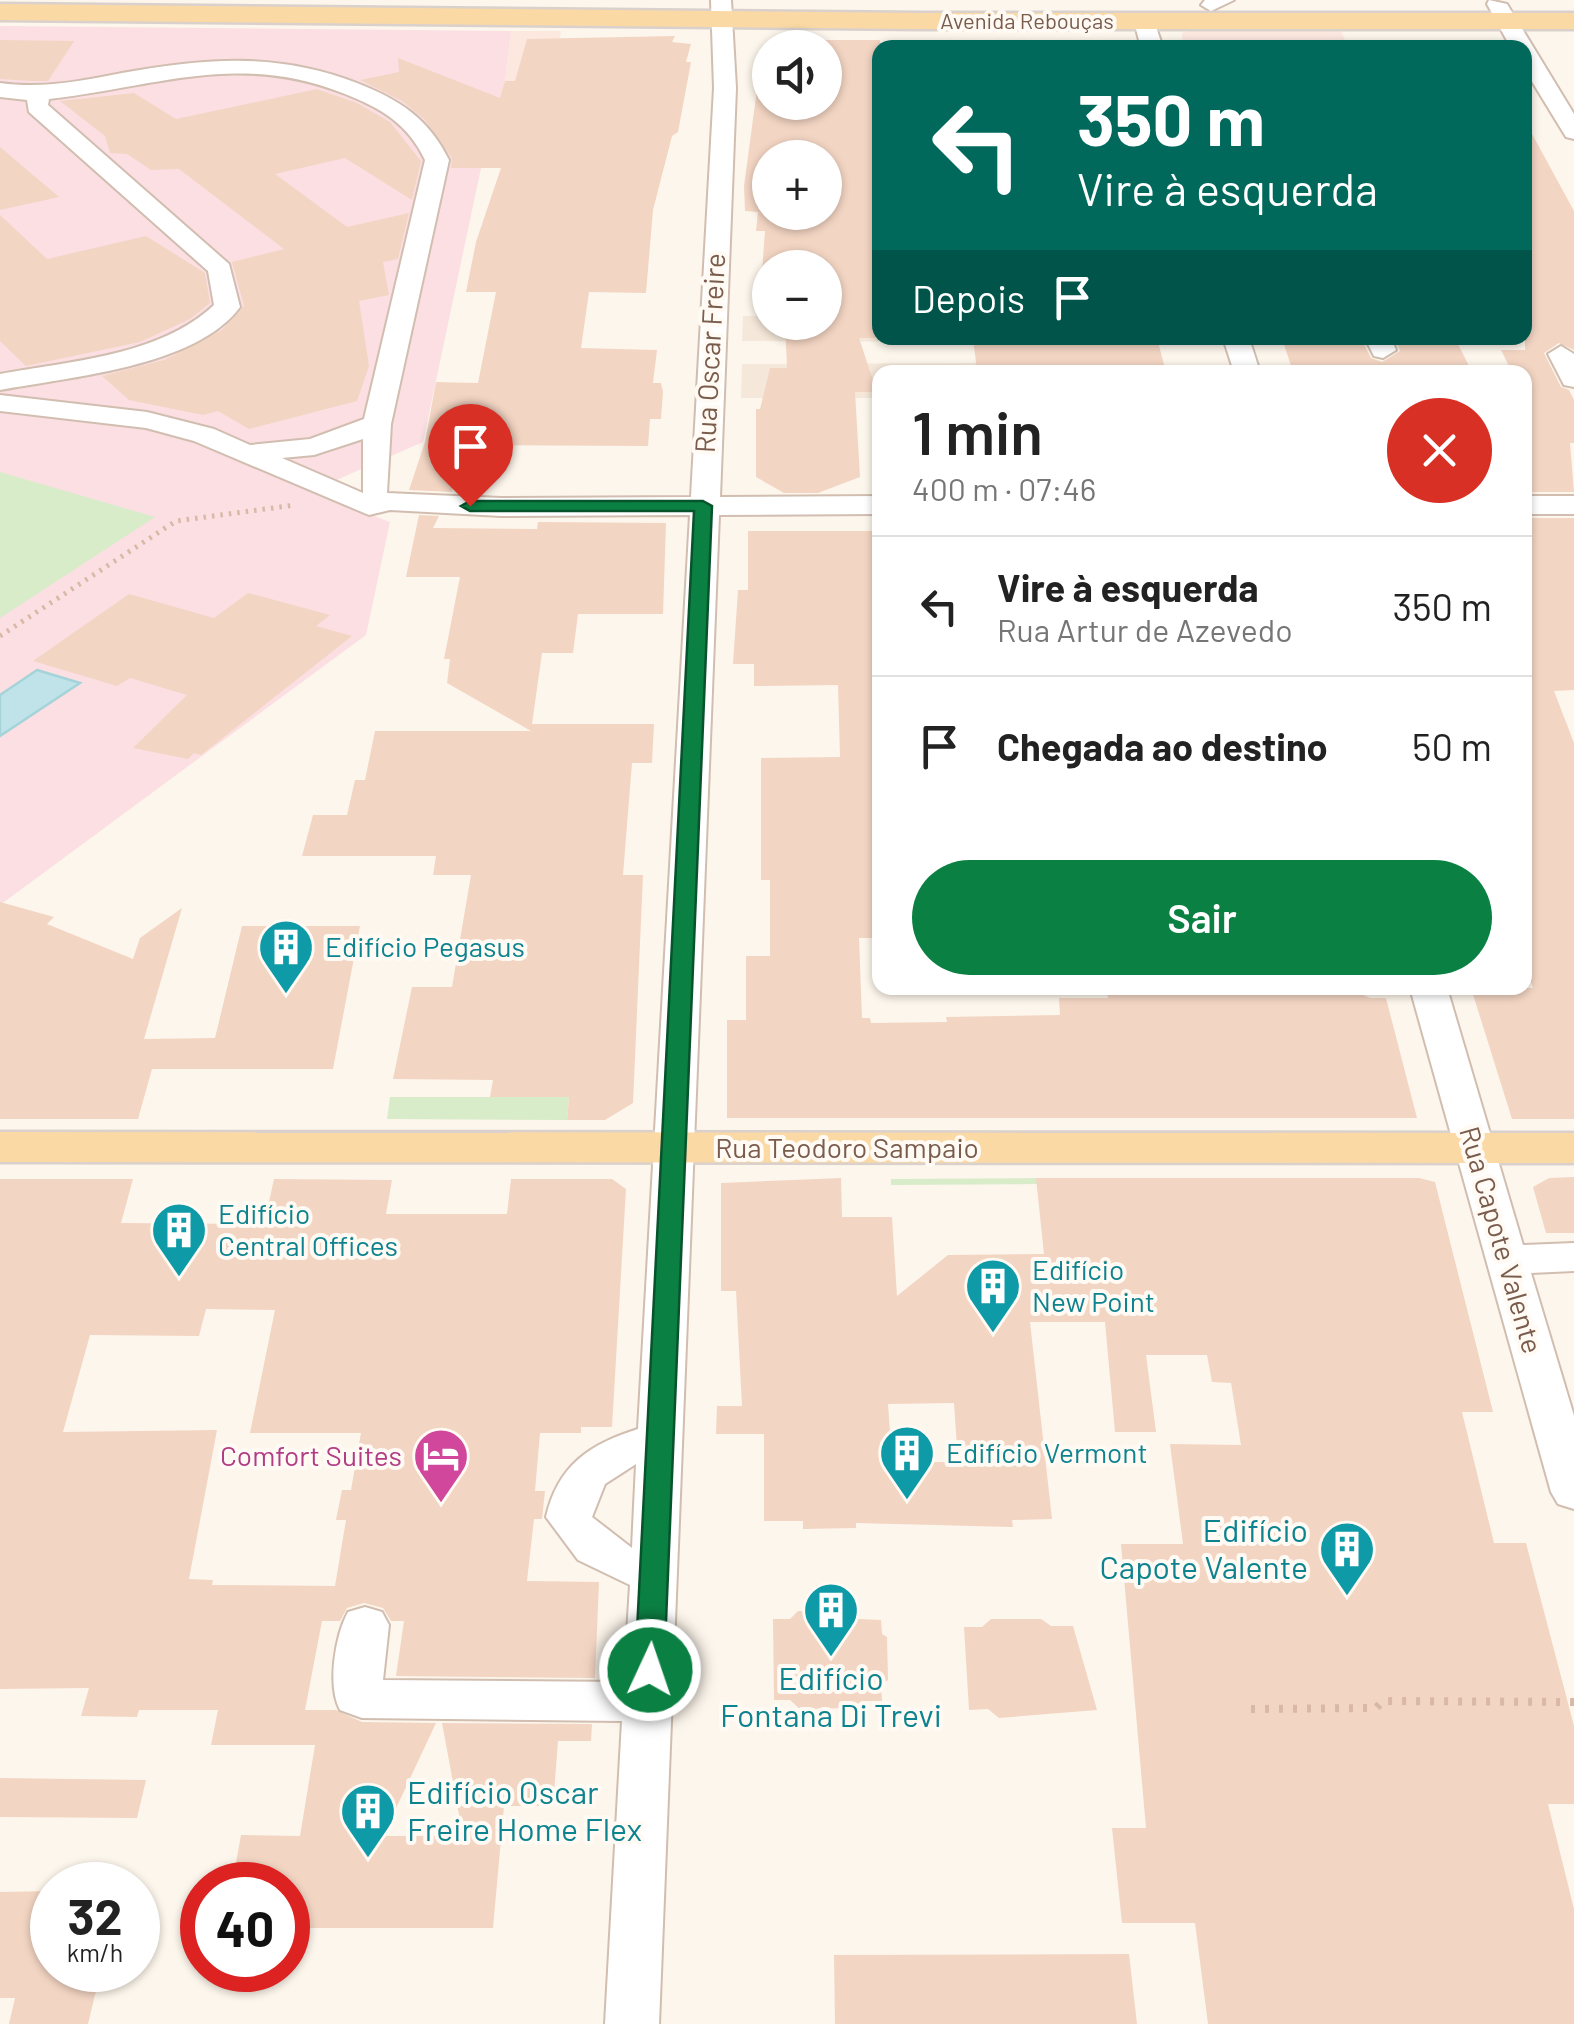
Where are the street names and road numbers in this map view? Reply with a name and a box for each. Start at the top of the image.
street label: Avenida Rebouças [940,7,1114,33]
street label: Rua Oscar Freire [687,252,731,454]
street label: Rua Capote Valente [1453,1122,1551,1357]
street label: Rua Teodoro Sampaio [715,1130,979,1164]

